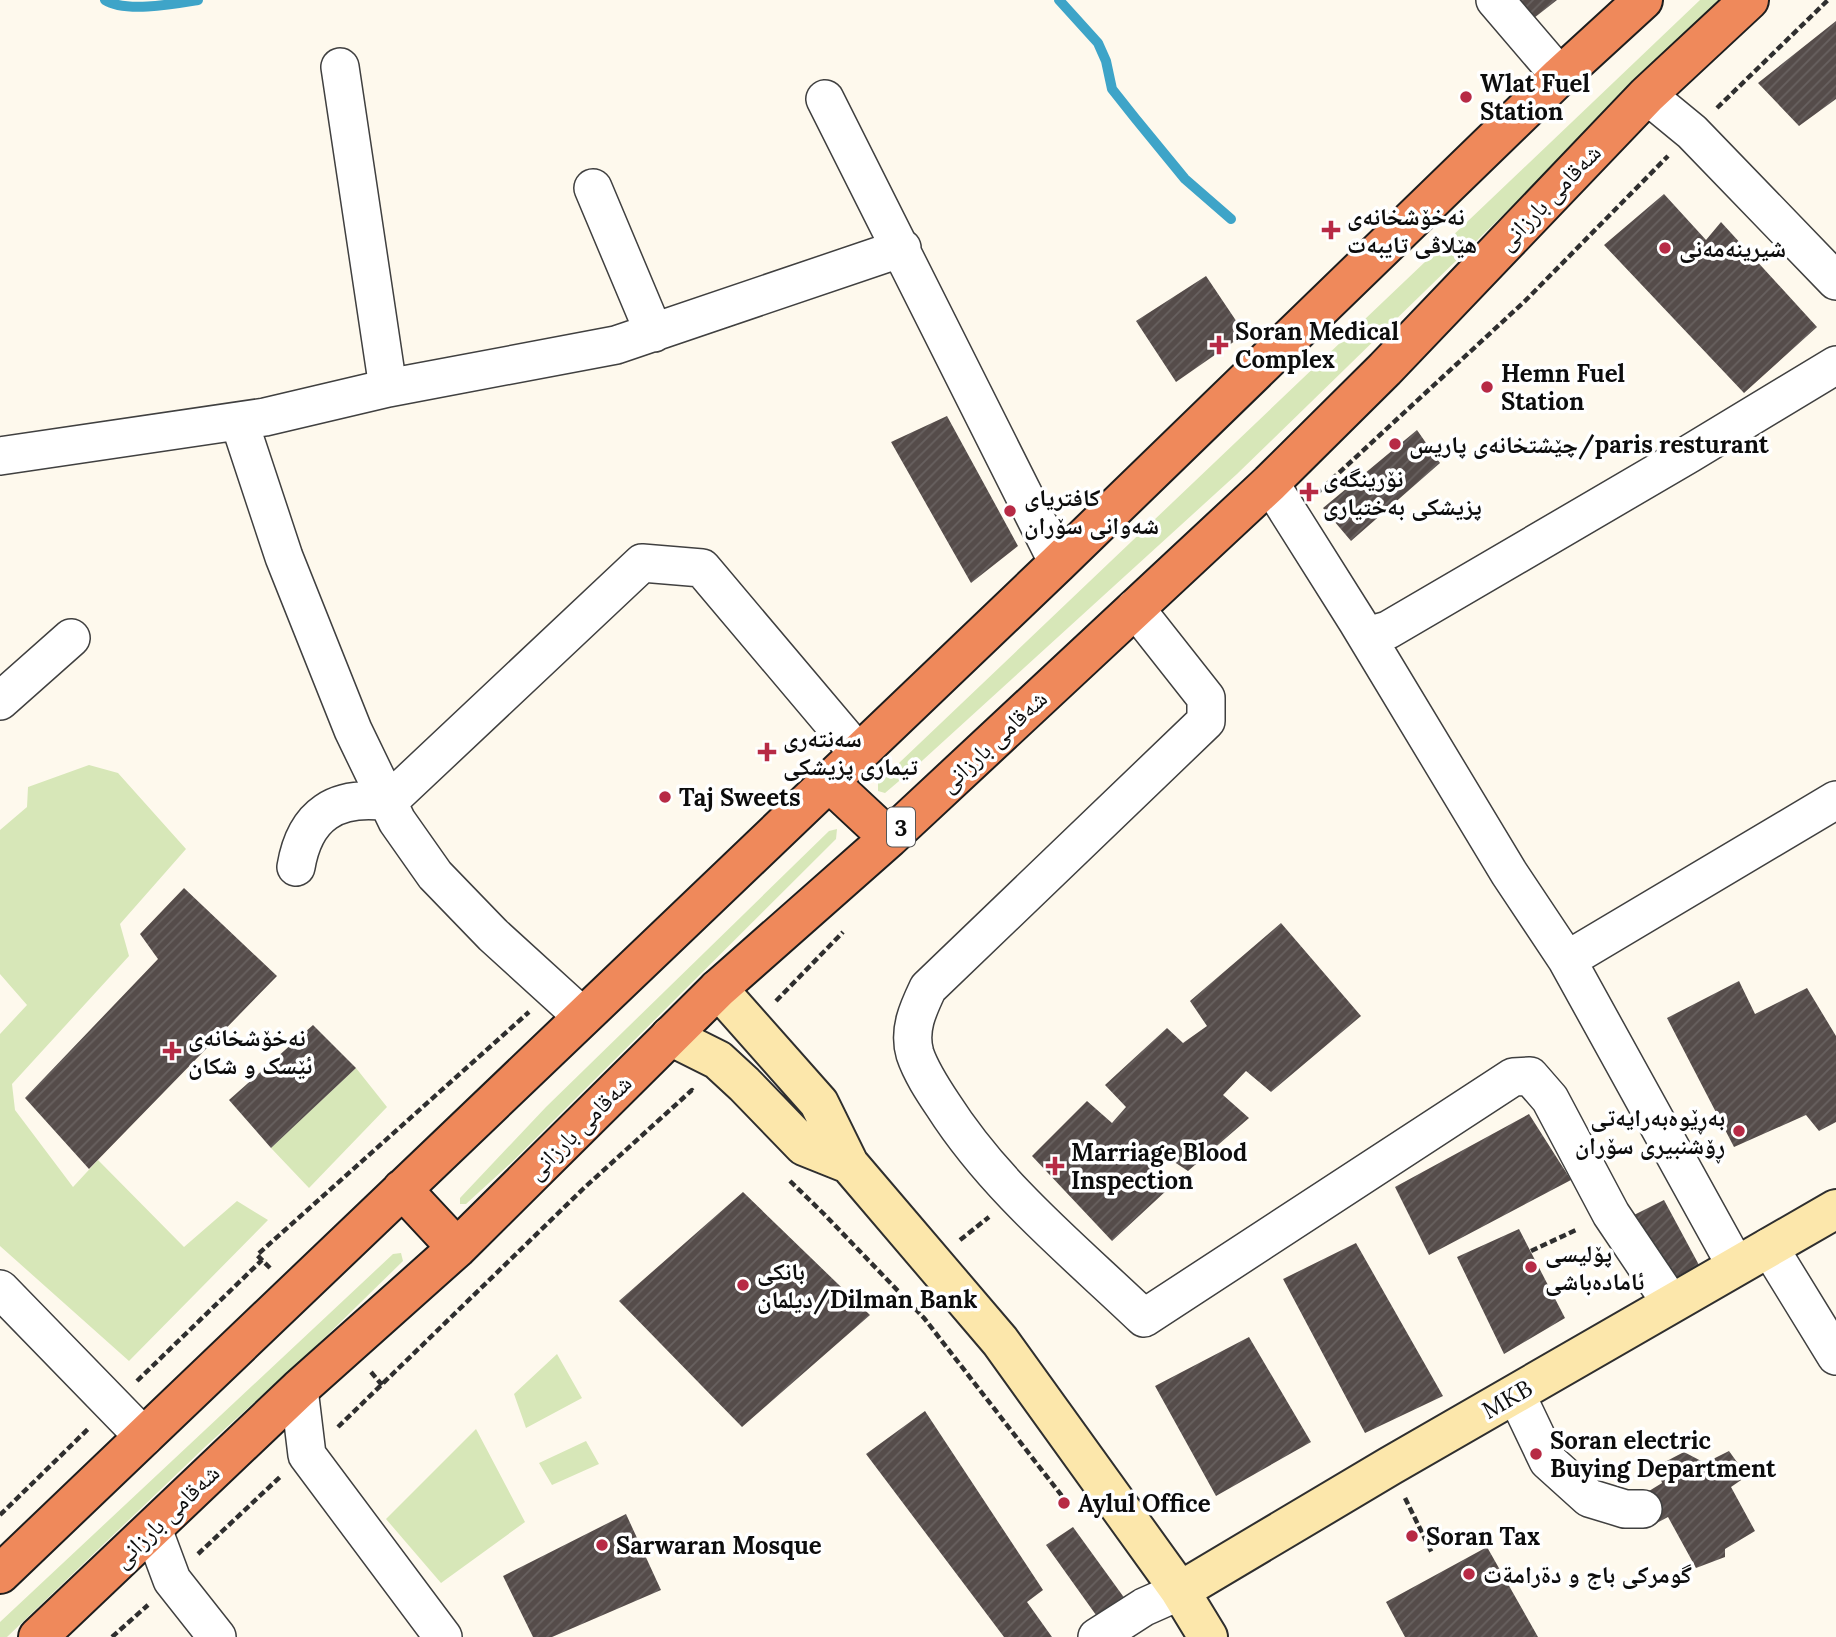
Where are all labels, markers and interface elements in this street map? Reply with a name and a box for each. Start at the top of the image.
place label: Wlat Fuel Station [1480,68,1590,127]
marker: Wlat Fuel Station [1458,89,1474,105]
street label: شەقامی بارزانی [1490,137,1608,257]
place label: نەخۆشخانەی هێلاڤی تایبەت [1347,201,1477,260]
marker: نەخۆشخانەی هێلاڤی تایبەت [1321,220,1341,240]
place label: شیرینەمەنی [1679,233,1786,264]
marker: شیرینەمەنی [1657,240,1673,256]
place label: Soran Medical Complex [1235,316,1399,375]
marker: Soran Medical Complex [1209,335,1229,355]
place label: Hemn Fuel Station [1501,358,1625,417]
marker: Hemn Fuel Station [1479,379,1495,395]
place label: چێشتخانەی پاریس/paris resturant [1409,429,1770,460]
marker: چێشتخانەی پاریس/paris resturant [1387,436,1403,452]
place label: نۆرینگەی پزیشکی بەختیاری [1323,463,1482,522]
place label: کافتریای شەوانی سۆران [1024,482,1159,541]
marker: نۆرینگەی پزیشکی بەختیاری [1301,484,1317,500]
marker: کافتریای شەوانی سۆران [1002,503,1018,519]
street label: شەقامی بارزانی [932,683,1054,799]
place label: سەنتەری تیماری پزیشکی [783,723,918,782]
marker: سەنتەری تیماری پزیشکی [757,742,777,762]
place label: Taj Sweets [679,782,801,813]
marker: Taj Sweets [657,789,673,805]
road number: 3 [887,807,915,846]
place label: نەخۆشخانەی ئێسک و شکان [188,1022,312,1081]
marker: نەخۆشخانەی ئێسک و شکان [162,1041,182,1061]
street label: شەقامی بارزانی [520,1068,638,1186]
place label: بەڕێوەبەرایەتی ڕۆشنبیری سۆران [1575,1102,1725,1163]
marker: بەڕێوەبەرایەتی ڕۆشنبیری سۆران [1731,1123,1747,1139]
place label: Marriage Blood Inspection [1071,1137,1247,1196]
marker: Marriage Blood Inspection [1045,1156,1065,1176]
place label: پۆلیسی ئامادەباشی [1545,1238,1644,1297]
place label: بانکی دیلمان/Dilman Bank [757,1256,977,1315]
marker: پۆلیسی ئامادەباشی [1523,1259,1539,1275]
marker: بانکی دیلمان/Dilman Bank [735,1277,751,1293]
street label: MKB [1476,1372,1538,1426]
place label: Soran electric Buying Department [1550,1425,1777,1484]
marker: Soran electric Buying Department [1528,1446,1544,1462]
street label: شەقامی بارزانی [106,1457,226,1575]
place label: Aylul Office [1078,1488,1211,1519]
marker: Aylul Office [1056,1495,1072,1511]
place label: Soran Tax [1426,1521,1540,1552]
marker: Soran Tax [1404,1528,1420,1544]
place label: Sarwaran Mosque [616,1530,822,1561]
marker: Sarwaran Mosque [594,1537,610,1553]
place label: گومركى باج و دةرامةت [1483,1559,1692,1590]
marker: گومركى باج و دةرامةت [1461,1566,1477,1582]

